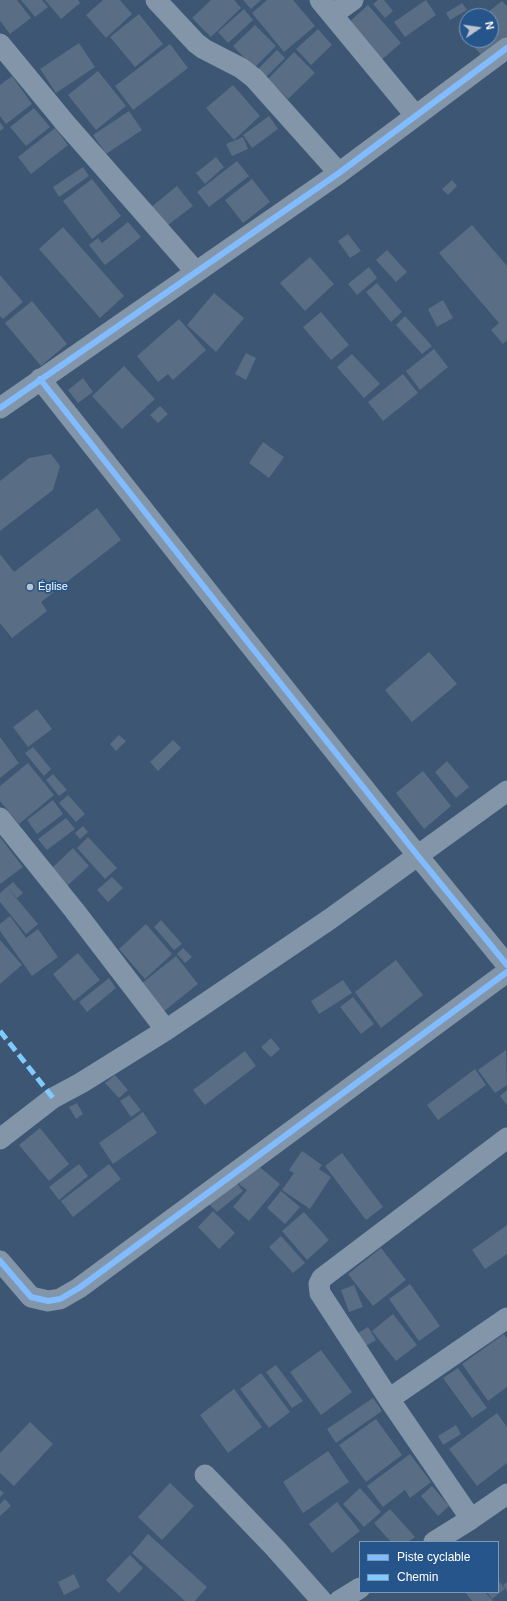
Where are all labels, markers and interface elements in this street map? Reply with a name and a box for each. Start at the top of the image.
north arrow [459,8,499,48]
text: N [483,20,496,31]
place label: Église [38,580,68,594]
marker: Église [25,582,35,592]
legend [359,1541,499,1593]
text: Piste cyclable [397,1550,470,1564]
text: Chemin [397,1570,438,1584]

